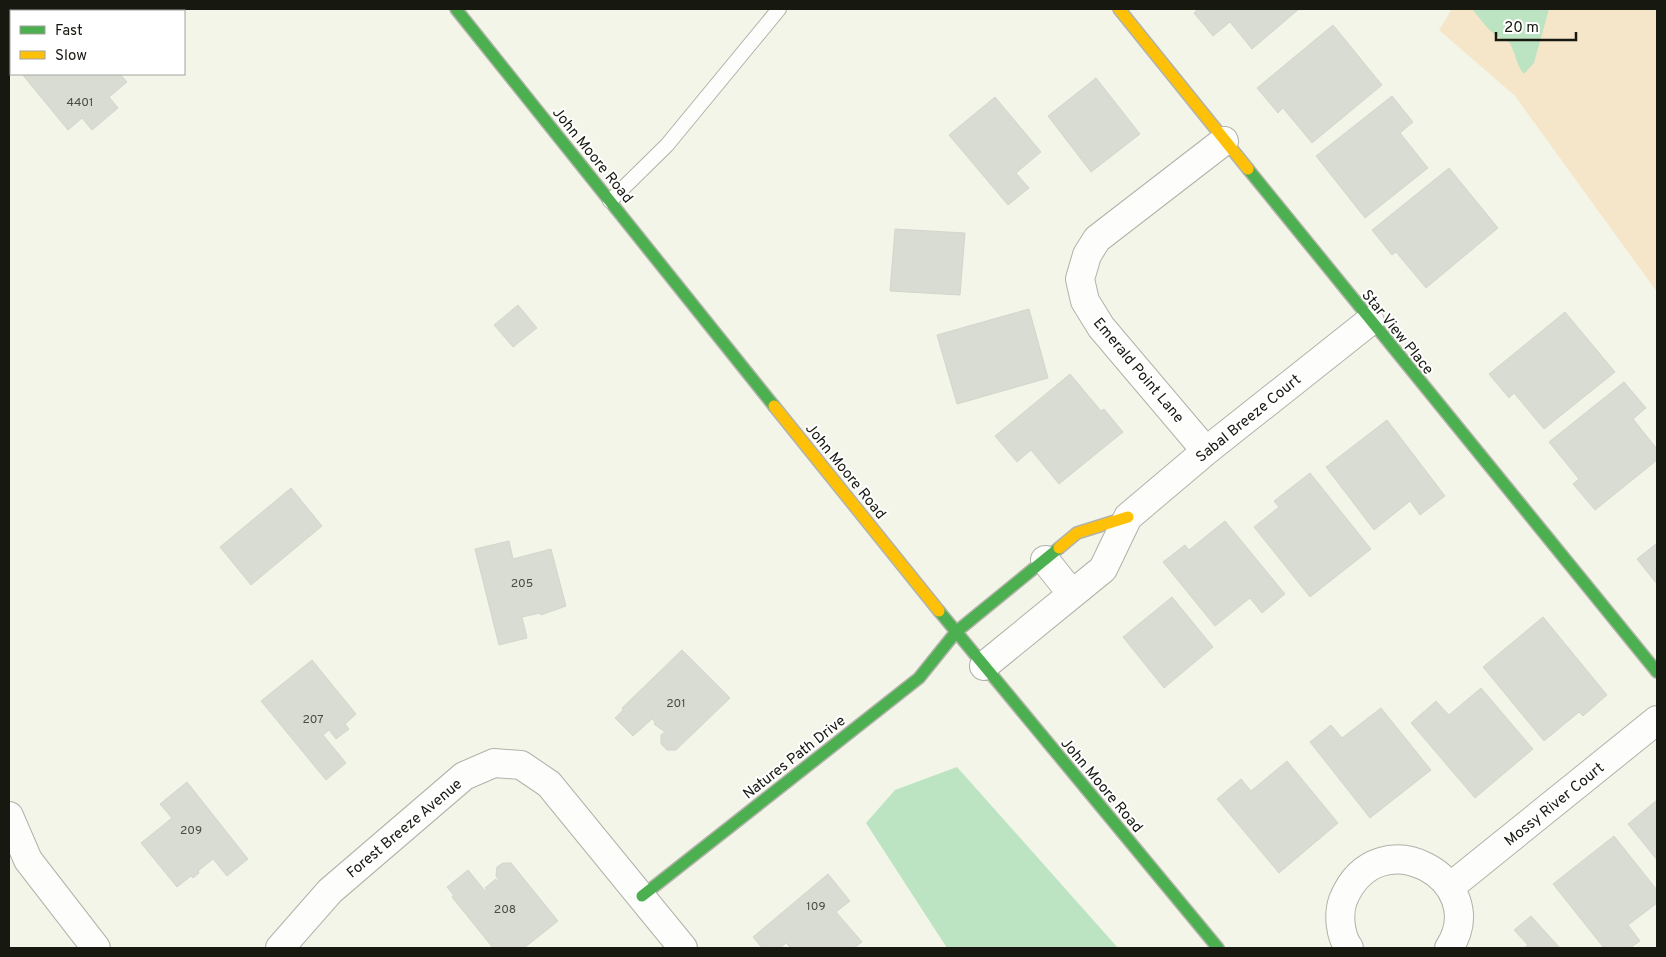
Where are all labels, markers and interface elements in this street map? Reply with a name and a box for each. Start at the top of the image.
legend [10,10,185,75]
scale bar [1496,10,1576,42]
text: 20 m [1504,19,1539,38]
text: Fast [55,22,83,41]
text: Slow [55,47,87,66]
house number: 4401 [66,95,94,111]
street label: John Moore Road [547,104,636,208]
street label: Star View Place [1357,286,1437,379]
street label: Emerald Point Lane [1088,314,1187,428]
street label: Sabal Breeze Court [1192,371,1305,467]
street label: John Moore Road [800,420,889,524]
house number: 205 [511,576,533,592]
house number: 201 [666,696,686,712]
house number: 207 [303,712,323,728]
street label: Natures Path Drive [740,712,850,804]
street label: John Moore Road [1056,735,1146,837]
street label: Mossy River Court [1501,759,1609,851]
street label: Forest Breeze Avenue [343,775,467,883]
house number: 209 [180,823,202,839]
house number: 109 [806,899,826,915]
house number: 208 [494,902,516,918]

